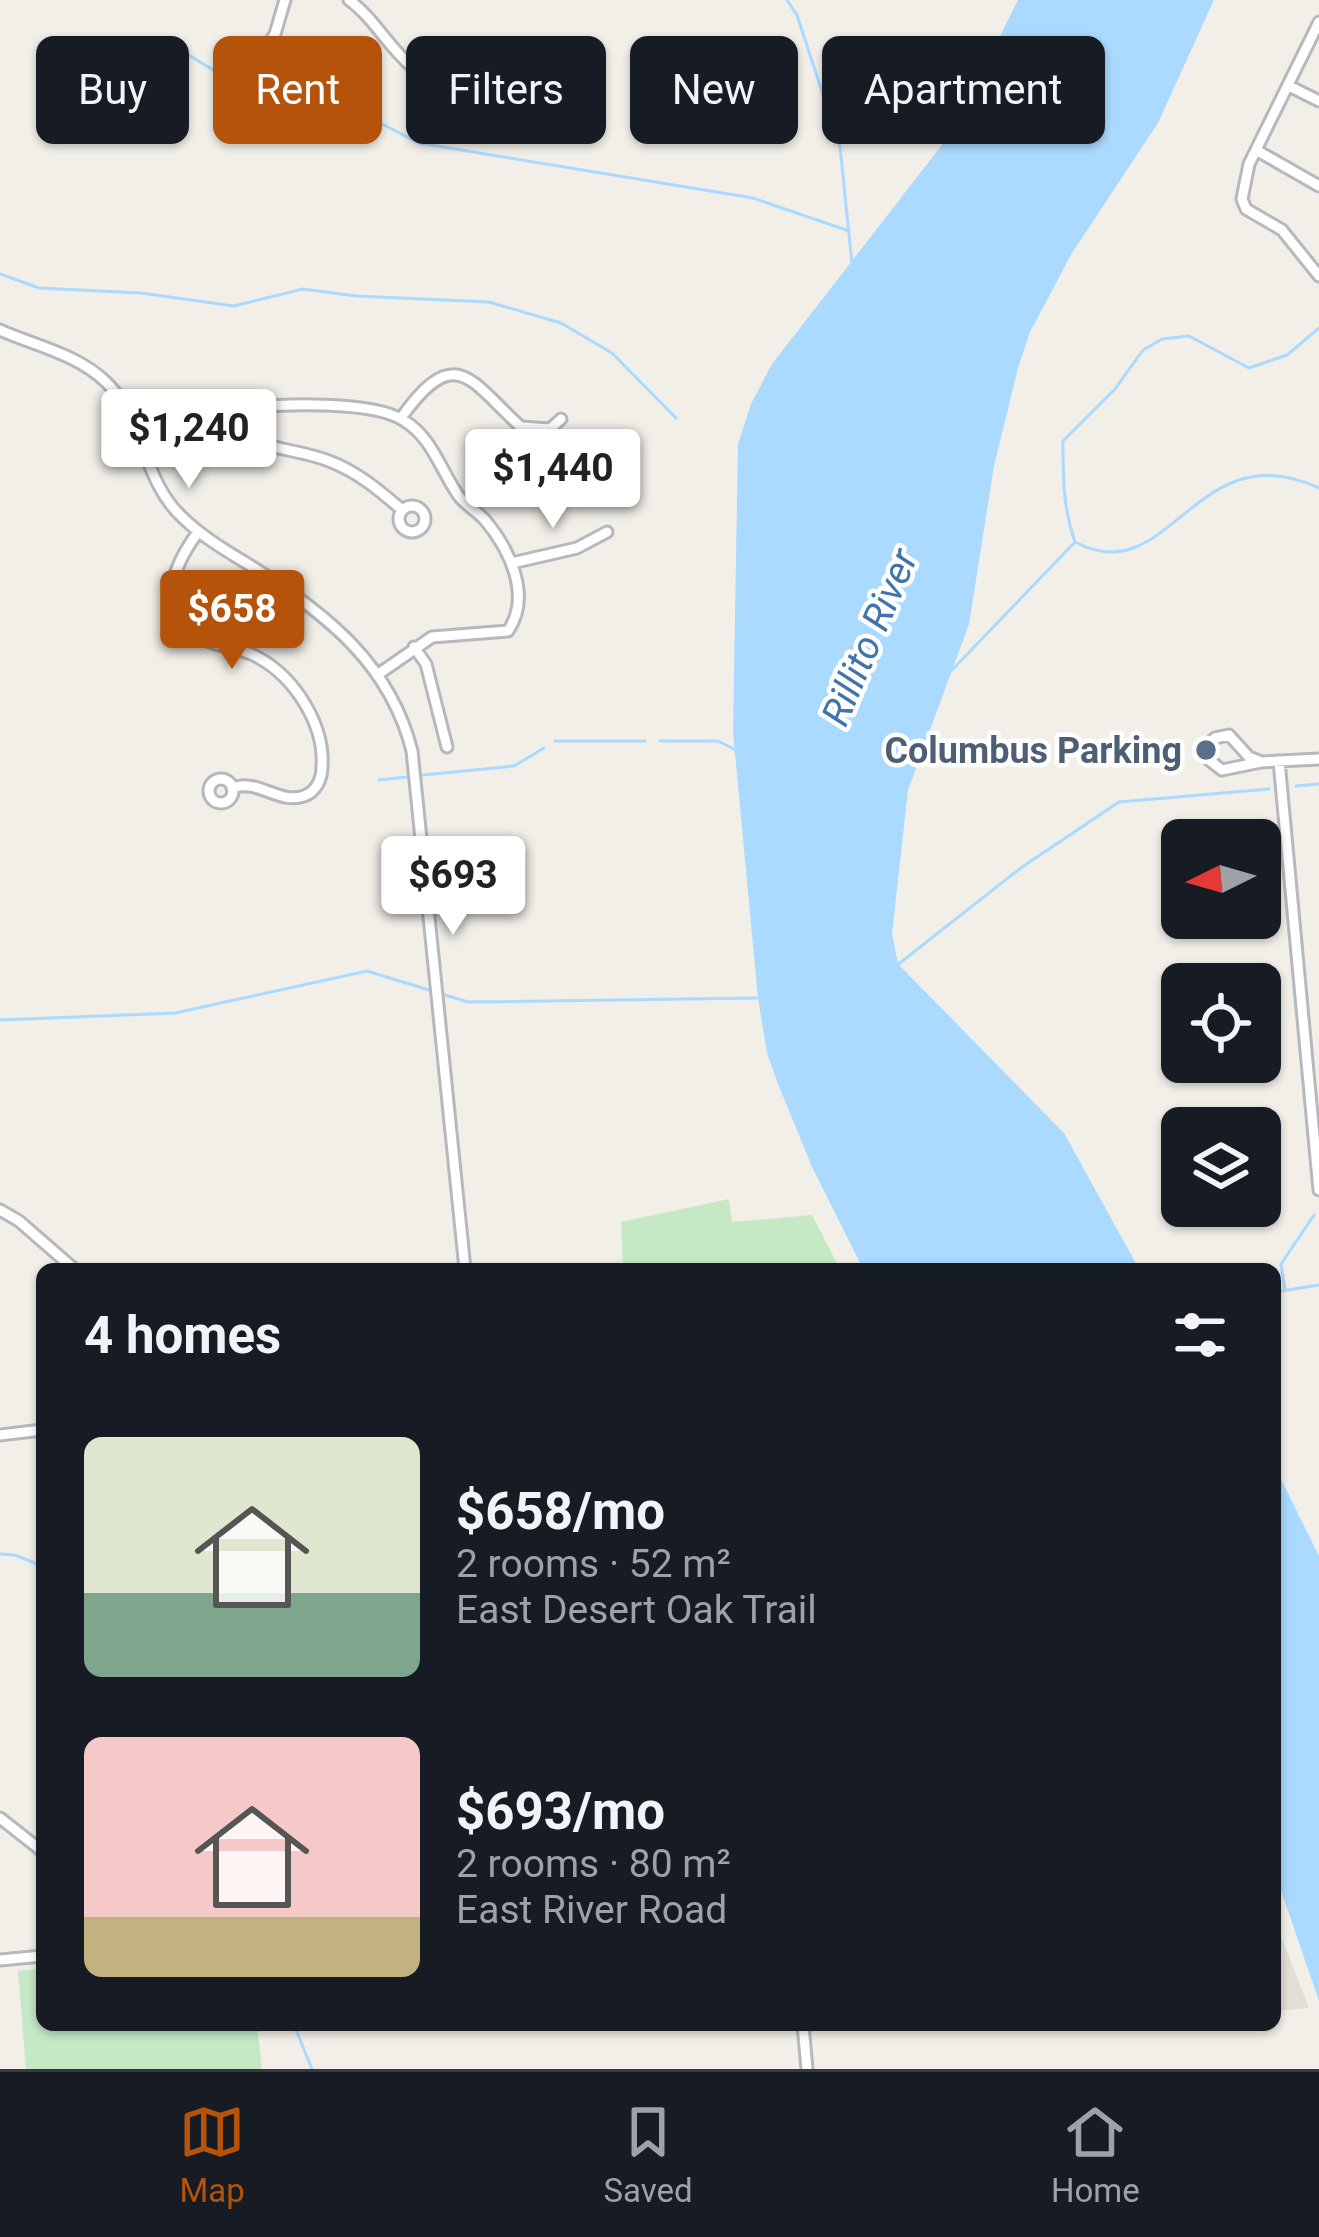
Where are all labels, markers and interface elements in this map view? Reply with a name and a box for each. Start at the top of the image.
chip: Buy [36,36,189,144]
chip: Rent [213,36,382,144]
chip: Filters [406,36,606,144]
chip: New [630,36,798,144]
chip: Apartment [822,36,1105,144]
pin: $1,240 [91,389,287,491]
text: $1,240 [128,405,250,451]
pin: $1,440 [455,429,651,531]
text: $1,440 [492,445,614,491]
water label: Rillito River [812,541,928,732]
pin: $658 [161,570,303,672]
text: $658 [187,586,277,632]
place label: Columbus Parking [884,730,1182,772]
marker: Columbus Parking [1193,737,1219,763]
north arrow [1161,819,1281,939]
map controls [1161,819,1281,1227]
pin: $693 [382,836,524,938]
text: $693 [408,852,498,898]
button: locate [1161,963,1281,1083]
button: layers [1161,1107,1281,1227]
icon: filters [1167,1302,1233,1368]
text: 4 homes [84,1306,281,1365]
text: $658/mo [456,1482,665,1541]
icon: home [180,1485,324,1629]
text: 2 rooms · 52 m² [456,1541,731,1587]
text: East Desert Oak Trail [456,1587,817,1633]
text: $693/mo [456,1782,665,1841]
icon: home [180,1785,324,1929]
text: 2 rooms · 80 m² [456,1841,731,1887]
text: East River Road [456,1887,727,1933]
tab: Map [179,2099,245,2210]
tab: Saved [603,2099,693,2210]
tab: Home [1051,2099,1140,2210]

